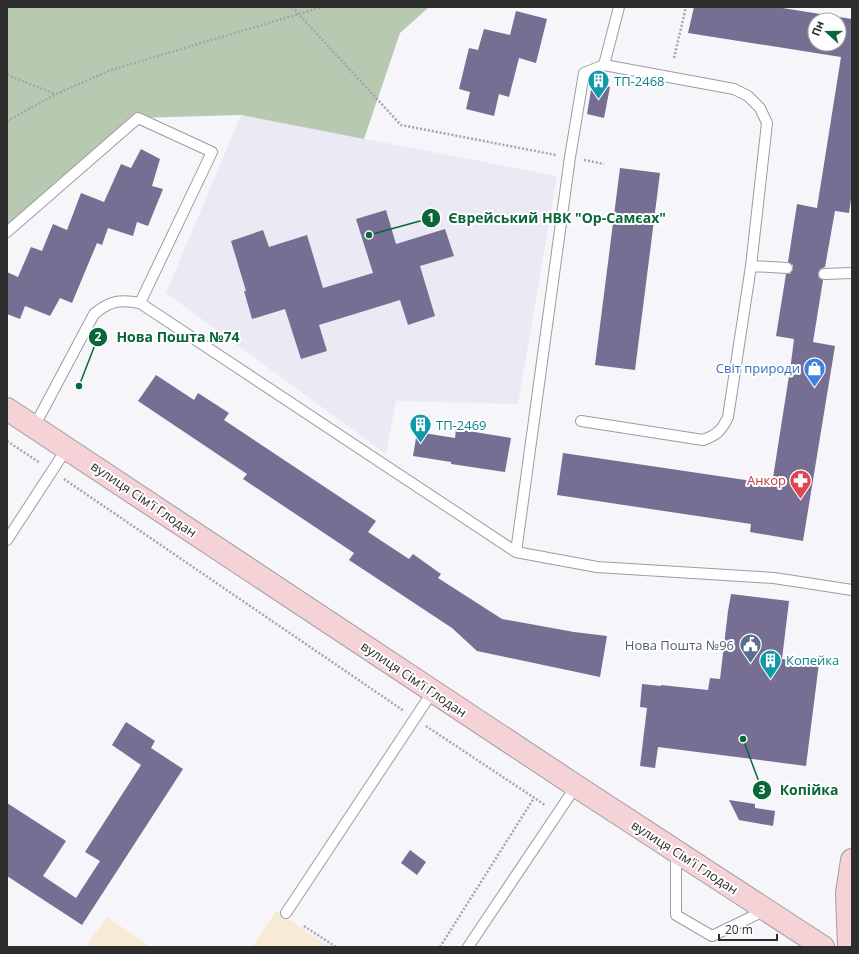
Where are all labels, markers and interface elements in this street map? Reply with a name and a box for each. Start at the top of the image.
north arrow [807,12,847,52]
text: Пн [807,18,827,38]
building icon: ТП-2468 [585,68,611,101]
place label: ТП-2468 [614,72,665,90]
callout: Єврейський НВК "Ор-Самєах" [421,205,674,231]
text: Єврейський НВК "Ор-Самєах" [448,208,666,227]
text: 1 [428,209,434,226]
callout: Нова Пошта №74 [88,324,247,350]
text: Нова Пошта №74 [116,327,240,346]
text: 2 [95,328,102,345]
shop icon: Світ природи [802,355,828,388]
place label: Світ природи [716,359,800,377]
building icon: ТП-2469 [408,412,434,445]
place label: ТП-2469 [436,416,487,434]
street label: вулиця Сім'ї Глодан [88,457,200,541]
pharmacy icon: Анкор [788,467,814,500]
place label: Анкор [747,471,786,489]
public building icon: Нова Пошта №96 [737,632,763,665]
place label: Нова Пошта №96 [625,636,734,654]
street label: вулиця Сім'ї Глодан [358,637,470,721]
building icon: Копейка [758,647,784,680]
place label: Копейка [786,651,839,669]
callout: Копійка [752,777,847,803]
text: Копійка [780,780,838,799]
text: 3 [759,781,766,798]
street label: вулиця Сім'ї Глодан [628,816,742,898]
scale bar [719,916,777,942]
text: 20 m [725,921,753,938]

